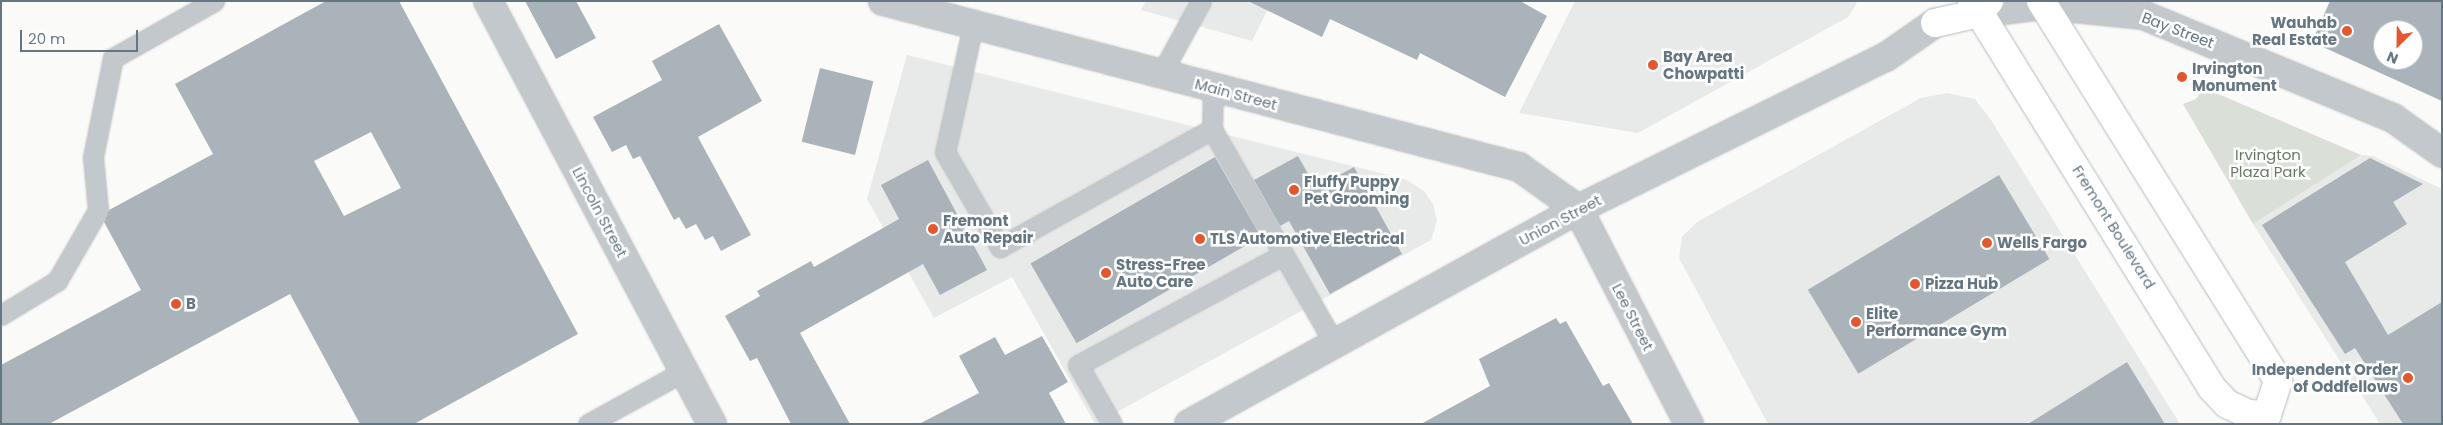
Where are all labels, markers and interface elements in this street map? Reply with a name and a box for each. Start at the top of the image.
street label: Bay Street [2139,8,2217,52]
place label: Wauhab Real Estate [2252,13,2337,48]
scale bar [22,20,140,52]
north arrow [2373,20,2423,70]
marker: Wauhab Real Estate [2341,25,2353,37]
text: 20 m [28,28,66,49]
place label: Bay Area Chowpatti [1663,47,1744,82]
text: N [2384,47,2401,69]
marker: Bay Area Chowpatti [1647,59,1659,71]
place label: Irvington Monument [2192,59,2277,94]
marker: Irvington Monument [2176,71,2188,83]
street label: Main Street [1193,74,1279,114]
park label: Irvington Plaza Park [2230,145,2306,180]
street label: Fremont Boulevard [2069,162,2159,292]
street label: Lincoln Street [569,164,631,260]
place label: Fluffy Puppy Pet Grooming [1304,172,1409,207]
marker: Fluffy Puppy Pet Grooming [1288,184,1300,196]
street label: Union Street [1516,191,1604,249]
place label: Fremont Auto Repair [943,211,1033,246]
marker: Fremont Auto Repair [927,223,939,235]
place label: TLS Automotive Electrical [1210,230,1404,248]
marker: TLS Automotive Electrical [1194,233,1206,245]
place label: Wells Fargo [1997,234,2087,252]
marker: Wells Fargo [1981,237,1993,249]
place label: Stress-Free Auto Care [1116,255,1206,290]
marker: Stress-Free Auto Care [1100,267,1112,279]
place label: Pizza Hub [1925,275,1998,293]
marker: Pizza Hub [1909,278,1921,290]
street label: Lee Street [1608,280,1658,354]
place label: B [186,295,196,313]
marker: B [170,298,182,310]
place label: Elite Performance Gym [1866,304,2007,339]
marker: Elite Performance Gym [1850,316,1862,328]
place label: Independent Order of Oddfellows [2252,360,2398,395]
marker: Independent Order of Oddfellows [2402,372,2414,384]

